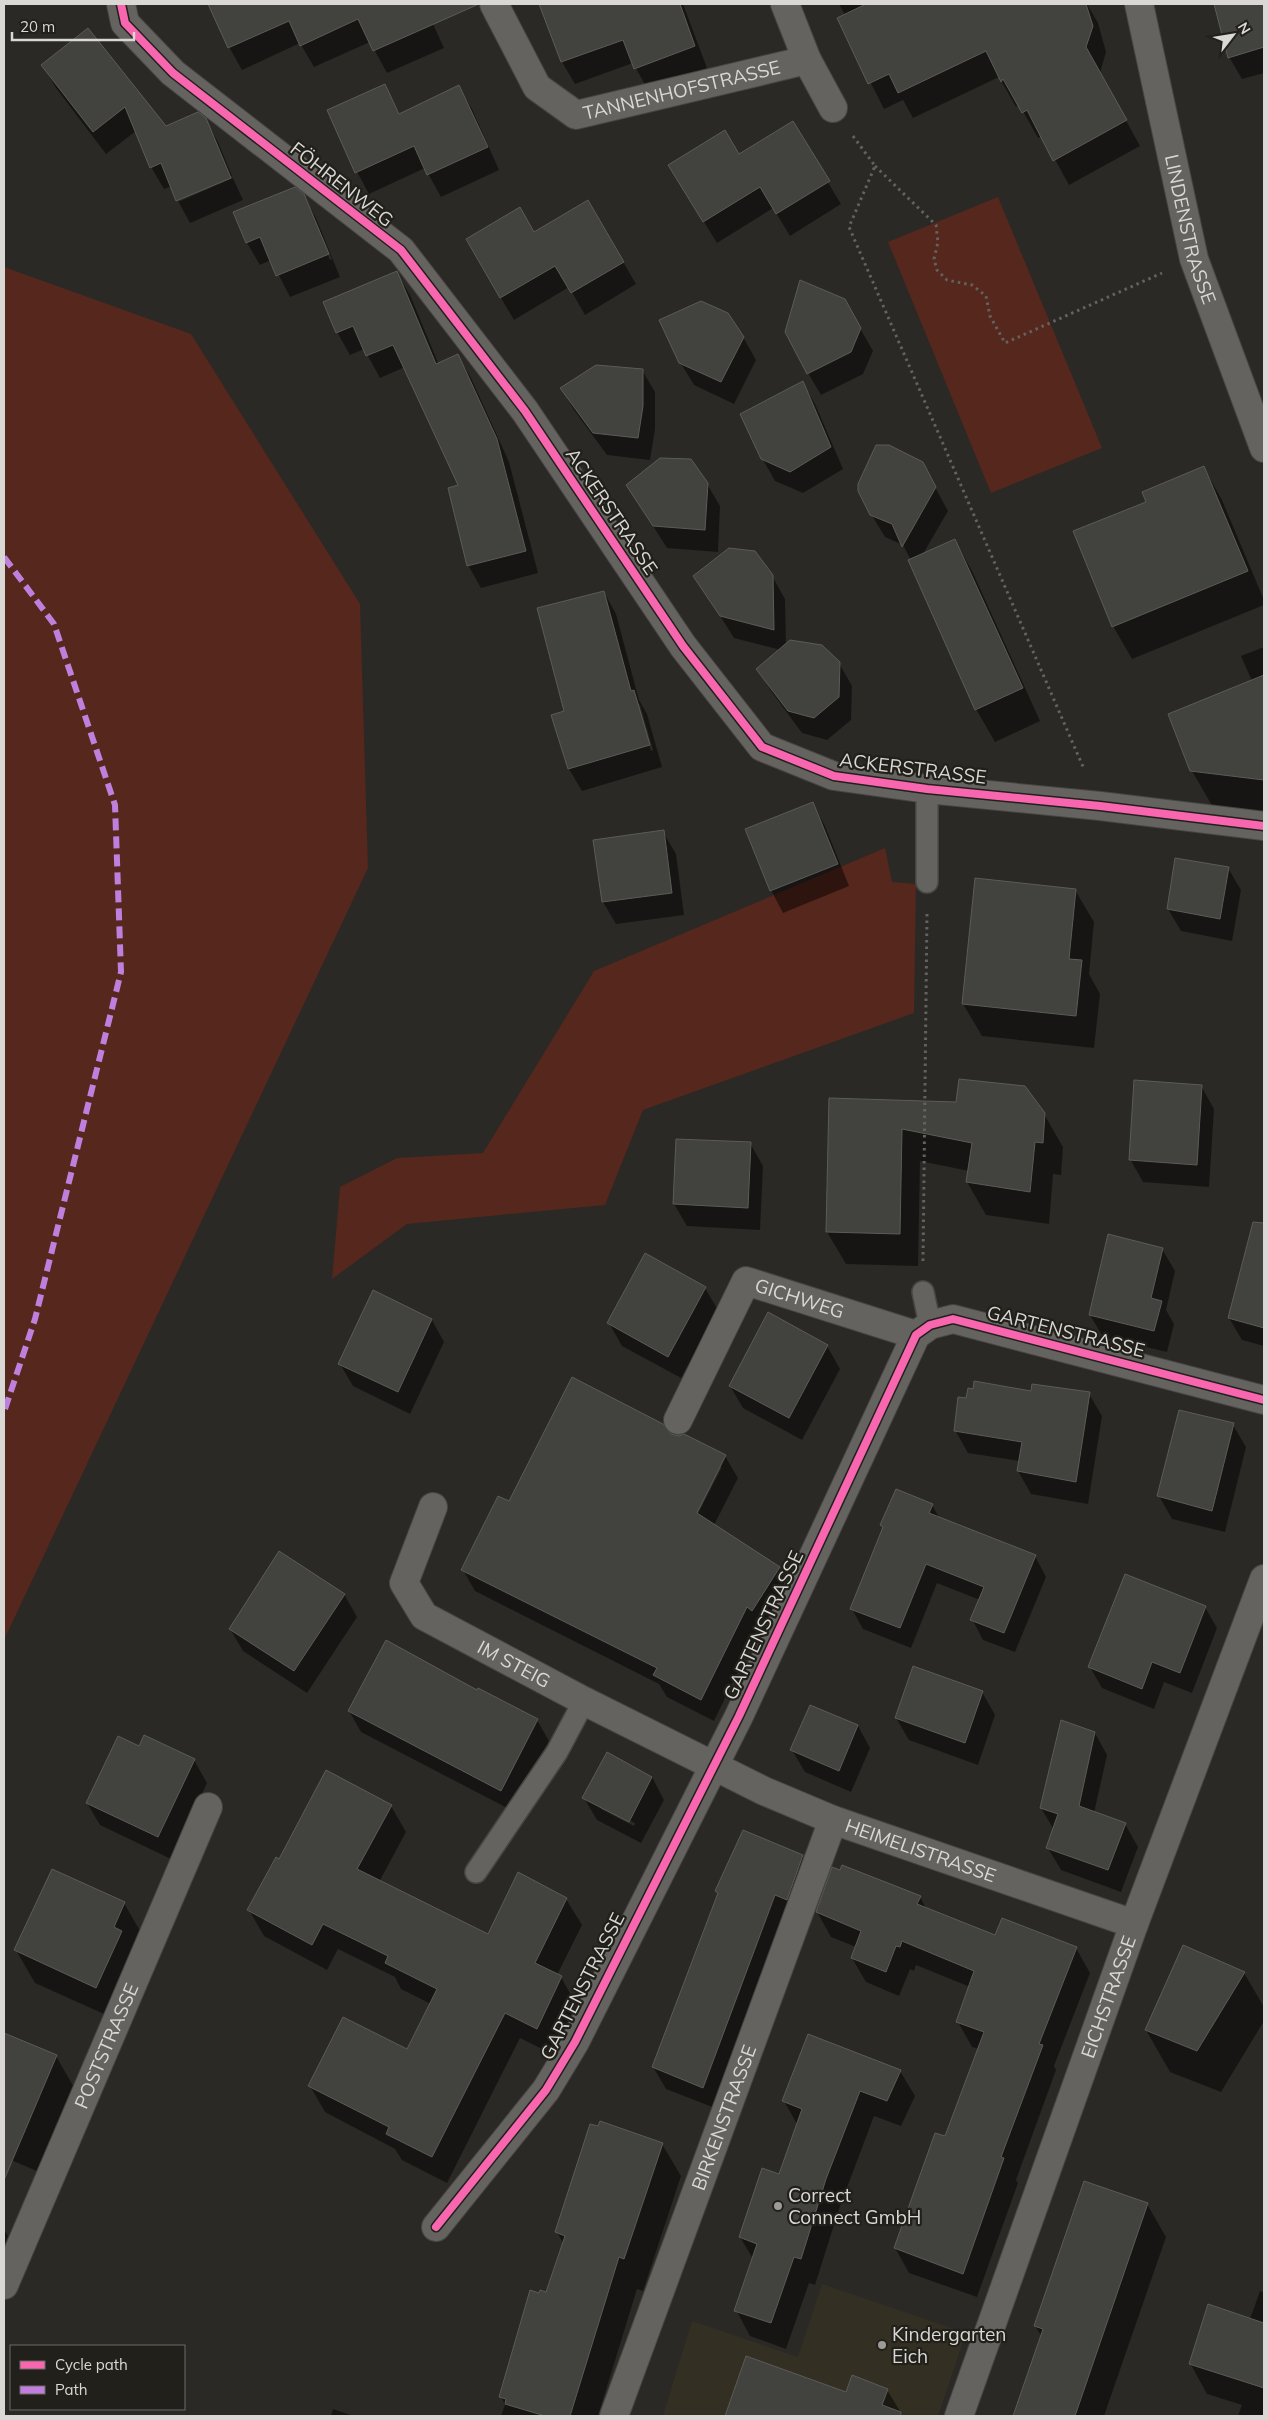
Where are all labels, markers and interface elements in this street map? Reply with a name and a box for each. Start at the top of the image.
scale bar [12,10,135,42]
north arrow [1208,10,1258,60]
text: 20 m [20,17,55,36]
text: N [1234,19,1255,37]
street label: TANNENHOFSTRASSE [581,55,783,125]
street label: FÖHRENWEG [286,136,398,232]
street label: LINDENSTRASSE [1160,152,1222,307]
street label: ACKERSTRASSE [561,443,663,579]
street label: ACKERSTRASSE [838,747,988,789]
street label: GICHWEG [752,1273,847,1323]
street label: GARTENSTRASSE [984,1300,1148,1362]
street label: GARTENSTRASSE [718,1546,808,1704]
street label: IM STEIG [474,1635,555,1693]
street label: HEIMELISTRASSE [842,1813,999,1887]
street label: GARTENSTRASSE [535,1908,629,2064]
street label: EICHSTRASSE [1075,1932,1141,2061]
street label: POSTSTRASSE [69,1979,143,2112]
street label: BIRKENSTRASSE [686,2042,761,2194]
place label: Correct Connect GmbH [788,2183,921,2229]
marker: Correct Connect GmbH [772,2200,784,2212]
place label: Kindergarten Eich [892,2322,1007,2368]
marker: Kindergarten Eich [876,2339,888,2351]
legend [10,2345,185,2410]
text: Cycle path [55,2355,128,2374]
text: Path [55,2380,87,2399]

